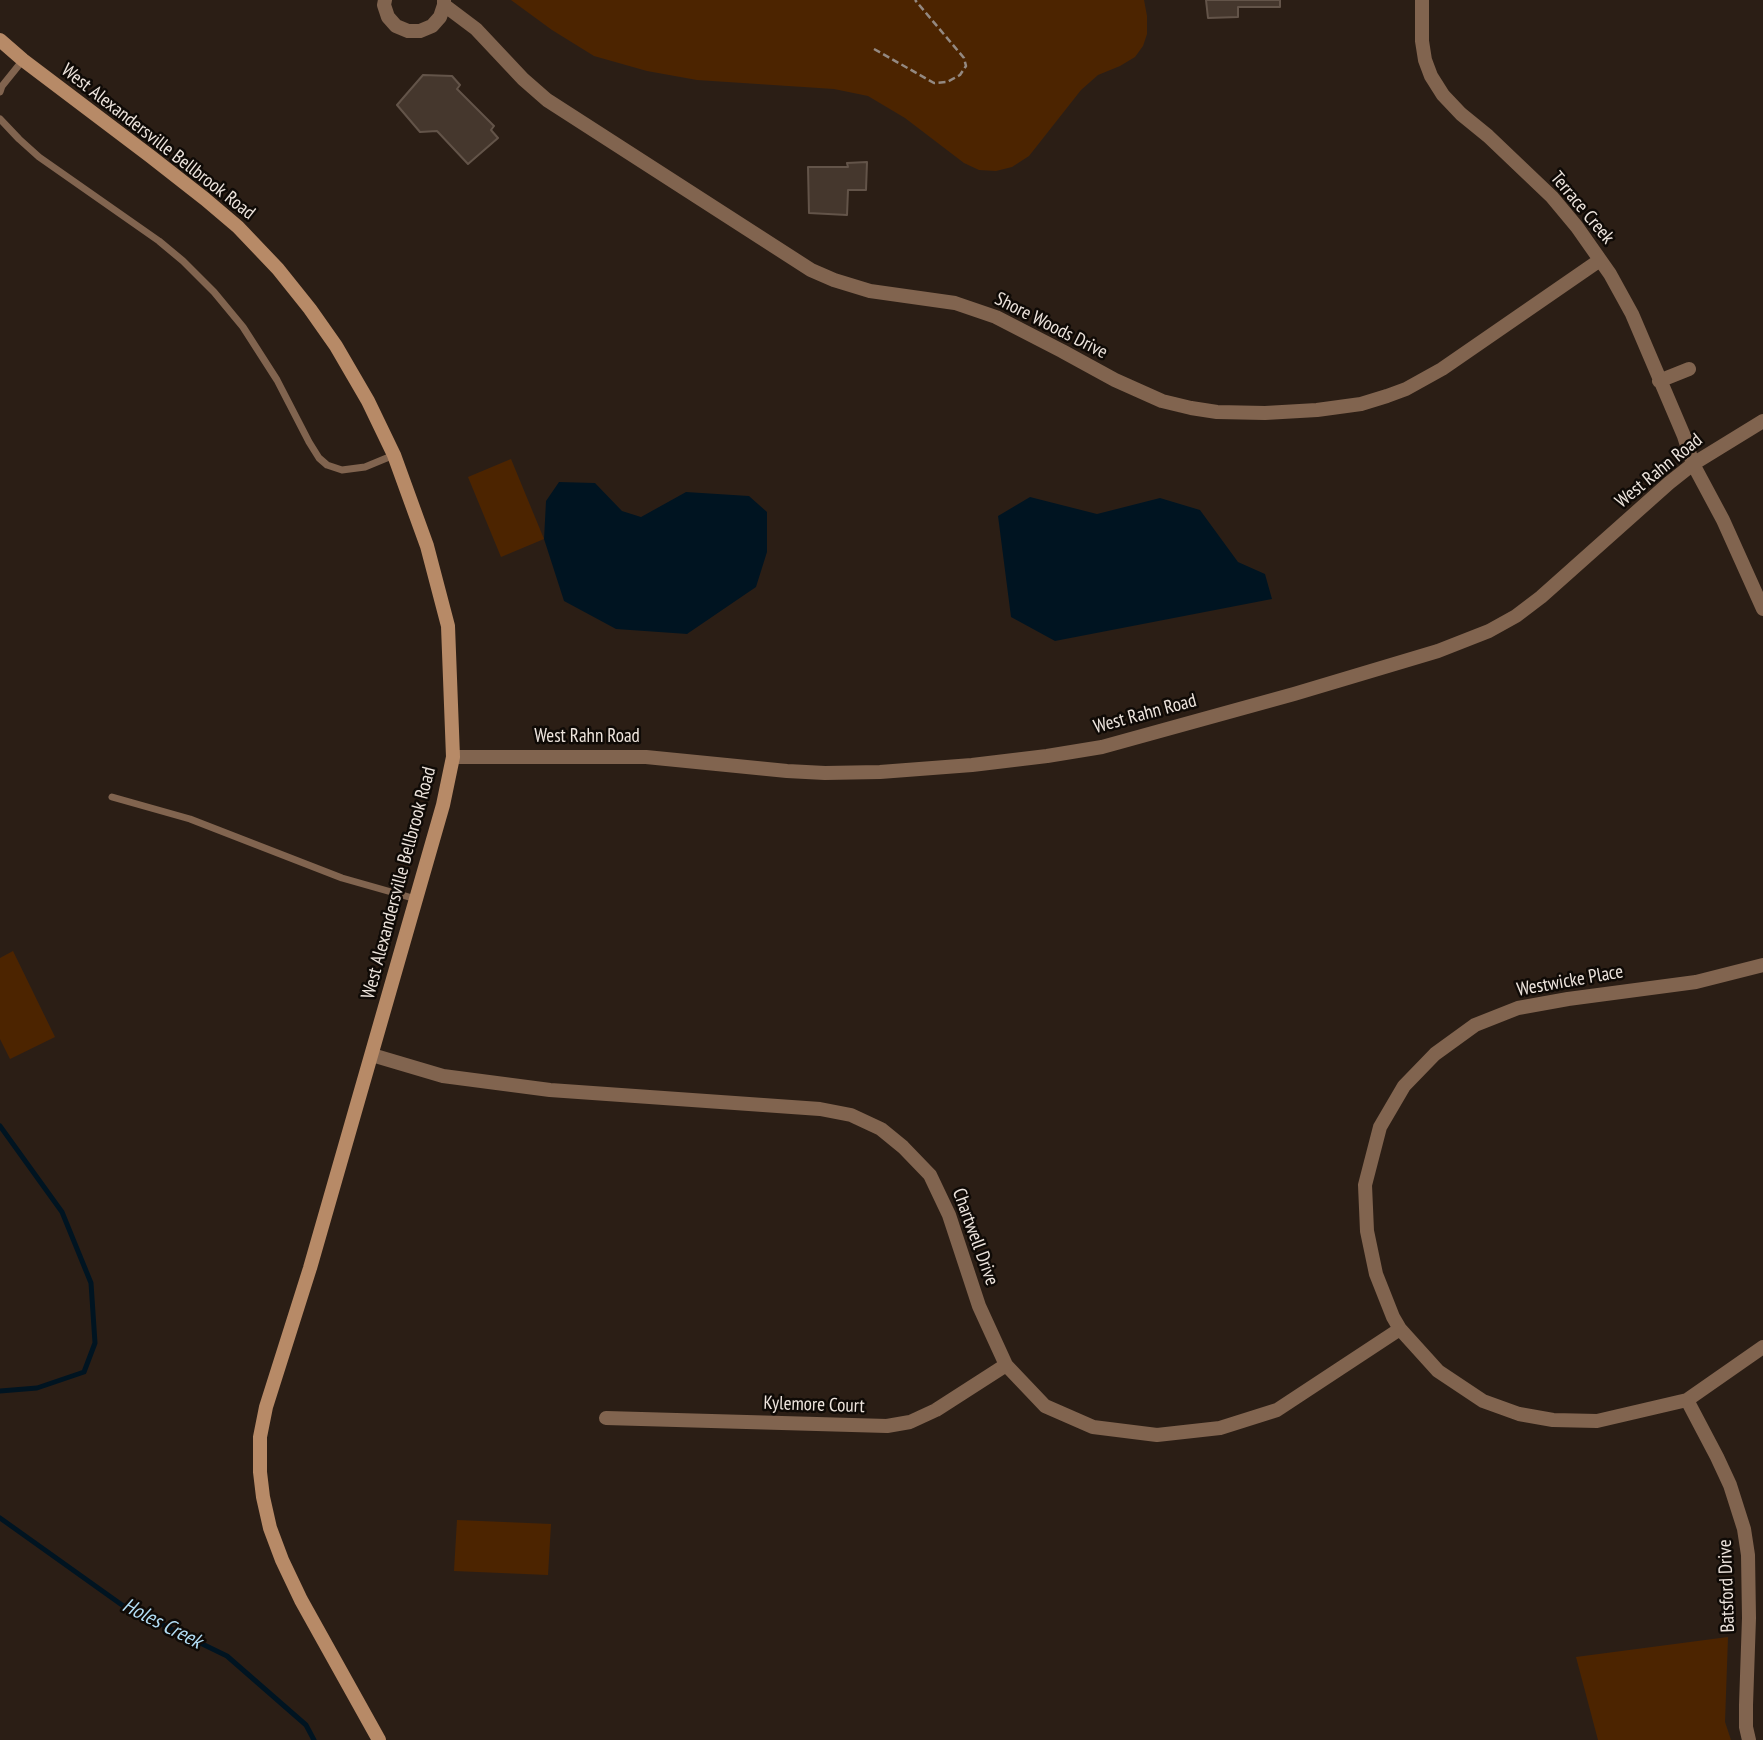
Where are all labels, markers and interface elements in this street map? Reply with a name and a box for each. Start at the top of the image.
street label: West Alexandersville Bellbrook Road [57,59,259,225]
street label: Terrace Creek [1545,167,1619,249]
street label: Shore Woods Drive [991,288,1111,364]
street label: West Rahn Road [1611,429,1707,513]
street label: West Rahn Road [1091,689,1199,739]
street label: West Rahn Road [534,726,640,748]
street label: West Alexandersville Bellbrook Road [357,764,441,1002]
street label: Westwicke Place [1515,960,1625,1002]
street label: Chartwell Drive [947,1185,1003,1289]
street label: Kylemore Court [763,1392,865,1418]
street label: Batsford Drive [1714,1539,1740,1633]
water label: Holes Creek [118,1593,206,1655]

